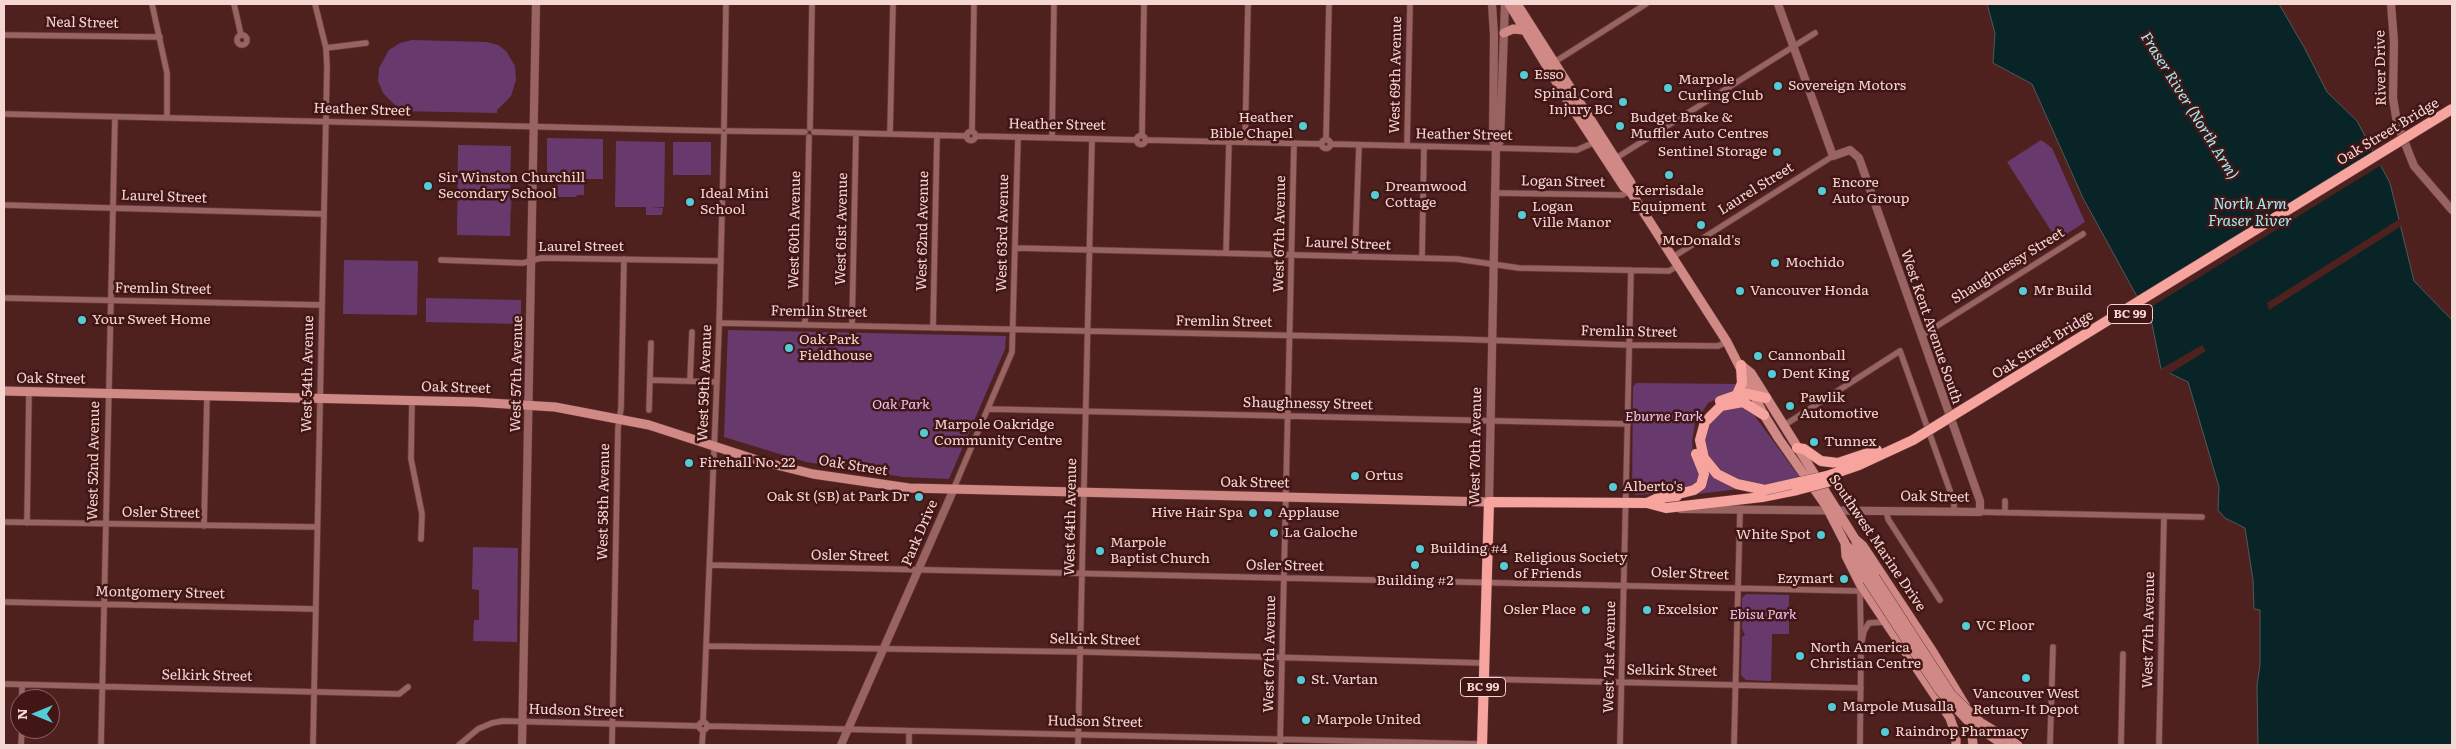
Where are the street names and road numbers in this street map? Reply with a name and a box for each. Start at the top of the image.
street label: Neal Street [45,14,119,32]
street label: West 69th Avenue [1387,16,1405,134]
street label: River Drive [2372,30,2390,106]
street label: Oak Street Bridge [2334,95,2442,169]
street label: Heather Street [313,100,411,120]
street label: Heather Street [1008,116,1106,134]
street label: Heather Street [1415,126,1513,144]
street label: Laurel Street [1715,159,1797,219]
street label: West 60th Avenue [786,171,804,289]
street label: West 62nd Avenue [914,171,932,291]
street label: West 61st Avenue [833,172,851,286]
street label: Logan Street [1521,173,1605,191]
street label: West 63rd Avenue [994,174,1012,292]
street label: West 67th Avenue [1271,175,1289,293]
street label: Laurel Street [121,187,207,207]
street label: Shaughnessy Street [1948,224,2068,308]
street label: Laurel Street [1305,234,1391,254]
street label: Laurel Street [538,239,624,255]
street label: West Kent Avenue South [1897,248,1965,406]
street label: Fremlin Street [114,280,212,298]
street label: Fremlin Street [770,303,868,321]
road number: BC 99 [2108,304,2152,324]
street label: Oak Street Bridge [1989,307,2097,383]
street label: Fremlin Street [1175,313,1273,331]
street label: West 54th Avenue [299,315,317,433]
street label: West 57th Avenue [508,315,526,433]
street label: Fremlin Street [1580,323,1678,341]
street label: West 59th Avenue [695,324,715,442]
street label: Oak Street [16,370,86,388]
street label: Oak Street [421,378,491,398]
street label: West 70th Avenue [1467,387,1485,505]
street label: Shaughnessy Street [1243,394,1373,414]
street label: West 52nd Avenue [85,401,103,521]
street label: West 58th Avenue [595,443,613,561]
street label: Oak Street [817,452,889,480]
street label: West 64th Avenue [1062,458,1080,576]
street label: Southwest Marine Drive [1825,471,1929,615]
street label: Oak Street [1220,474,1290,492]
street label: Oak Street [1900,488,1970,506]
street label: Park Drive [899,497,941,569]
street label: Osler Street [122,504,200,522]
street label: Osler Street [811,547,889,565]
street label: Osler Street [1246,557,1324,575]
street label: Osler Street [1651,564,1729,584]
street label: West 77th Avenue [2140,571,2158,689]
street label: Montgomery Street [95,583,225,603]
street label: West 67th Avenue [1261,595,1279,713]
street label: West 71st Avenue [1601,601,1619,713]
street label: Selkirk Street [1049,631,1141,649]
street label: Selkirk Street [1626,662,1718,680]
street label: Selkirk Street [161,667,253,685]
road number: BC 99 [1460,678,1506,696]
street label: Hudson Street [528,701,624,721]
street label: Hudson Street [1047,713,1143,731]

